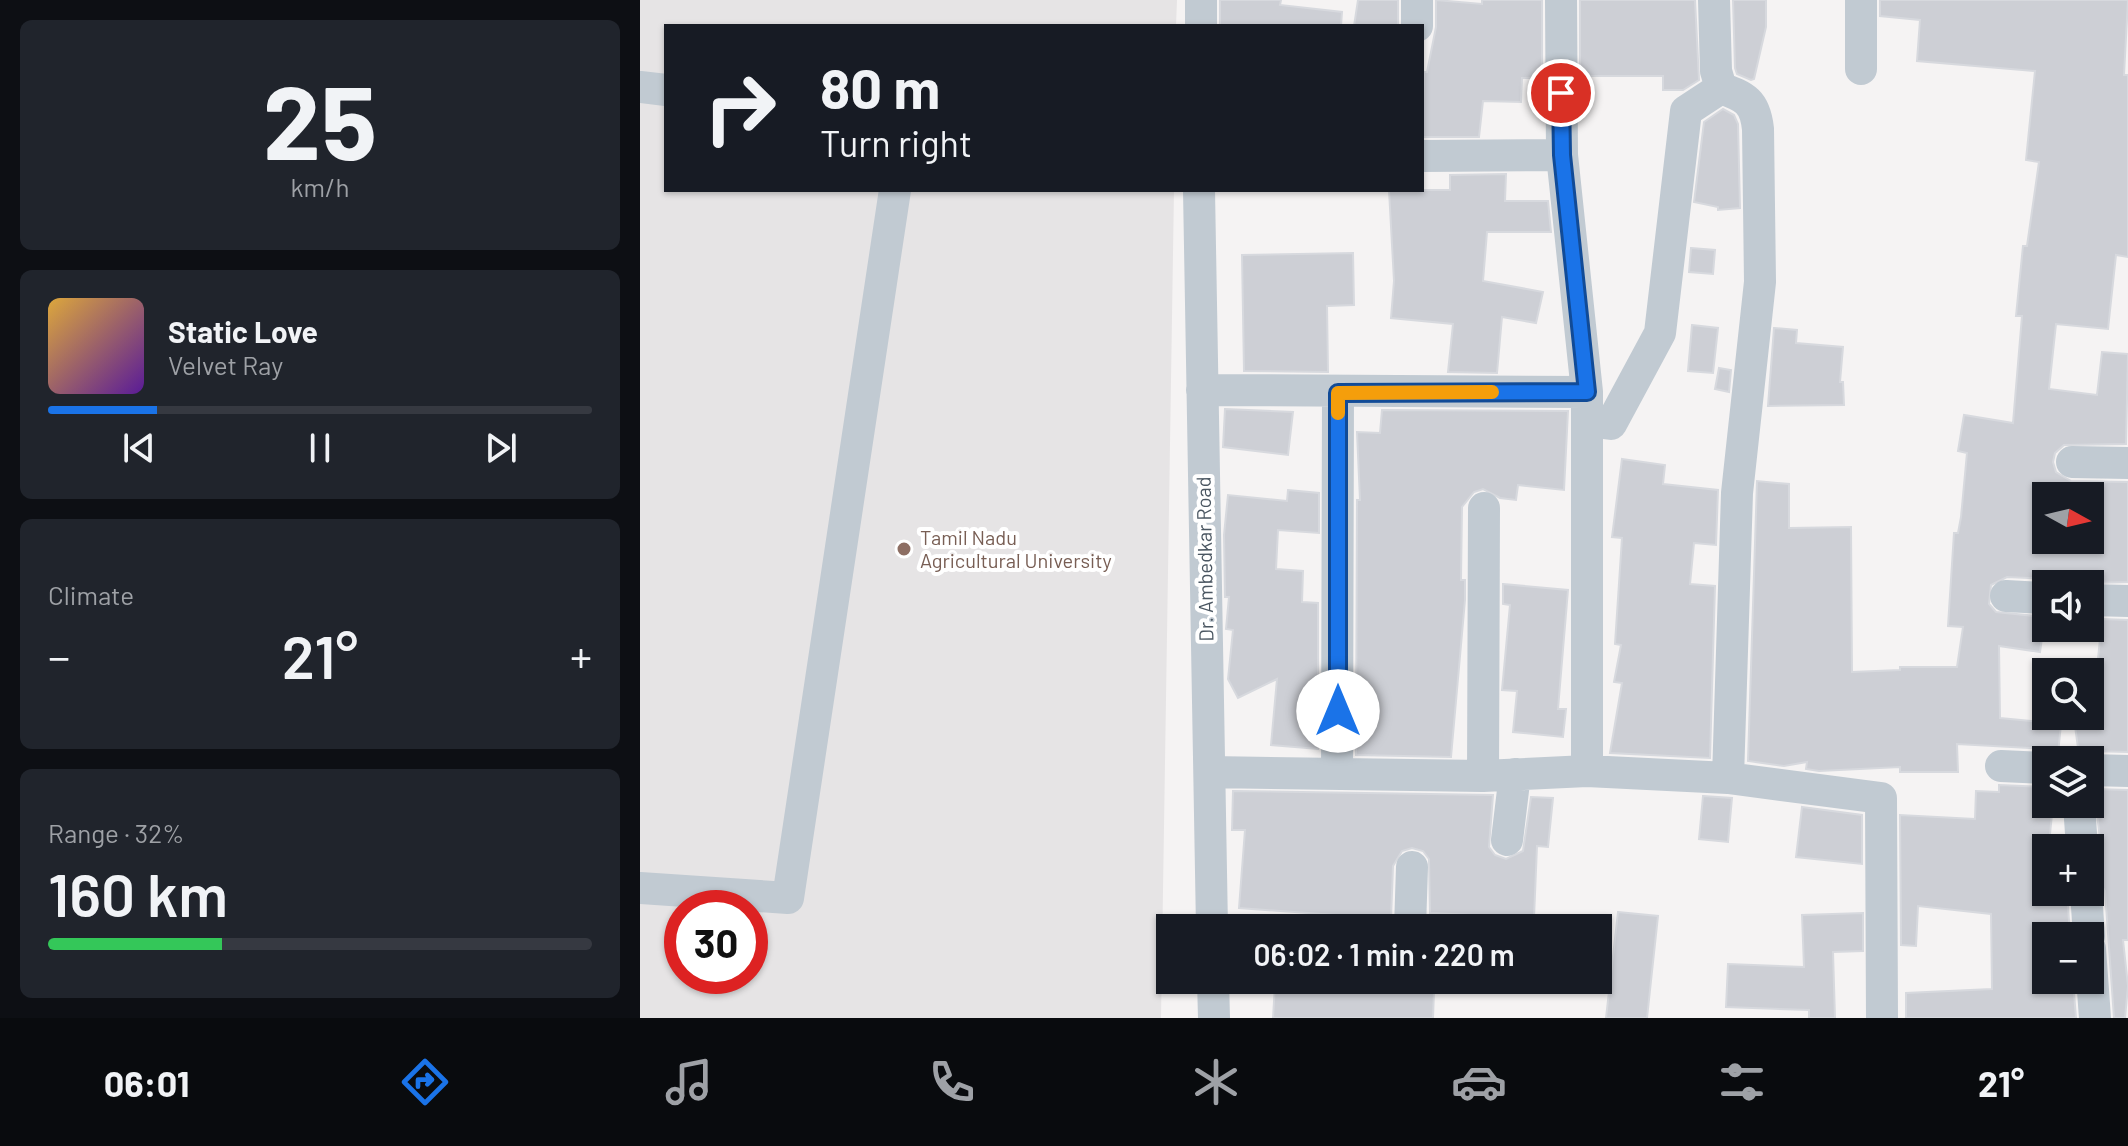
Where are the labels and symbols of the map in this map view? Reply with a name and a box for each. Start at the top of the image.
pin [1527,59,1595,127]
street label: Dr. Ambedkar Road [1191,476,1217,642]
north arrow [2032,482,2104,554]
place label: Tamil Nadu Agricultural University [920,525,1112,572]
marker: Tamil Nadu Agricultural University [895,540,913,558]
position arrow [1296,669,1380,753]
speed limit sign: 30 [664,890,768,994]

